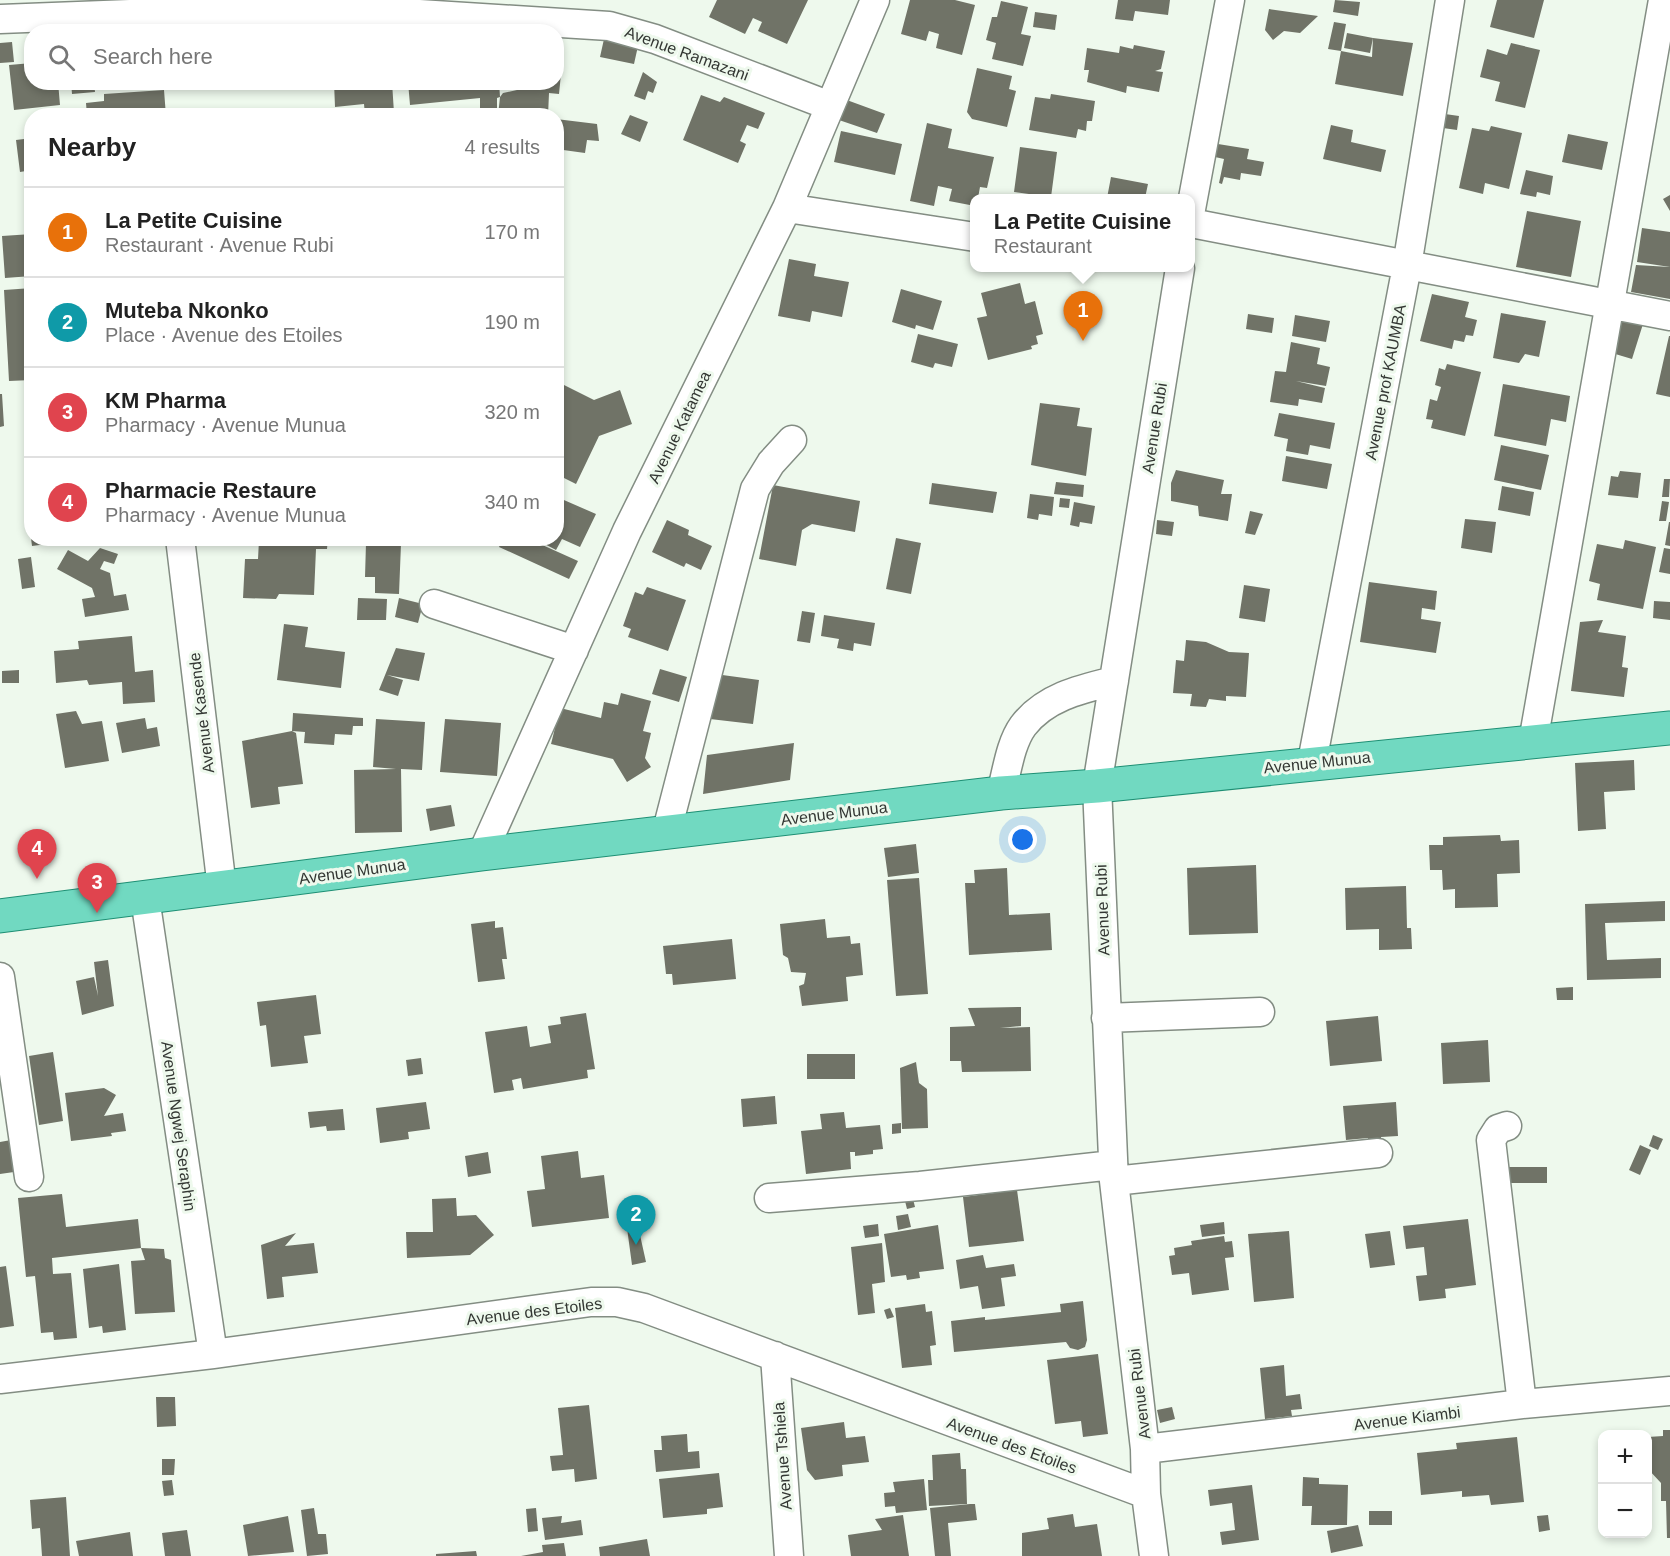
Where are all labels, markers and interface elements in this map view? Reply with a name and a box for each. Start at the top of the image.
street label: Avenue Ramazani [623,23,751,84]
search box [24,24,564,90]
icon: search [45,41,78,74]
text: Search here [93,44,213,69]
text: Nearby [48,132,136,162]
text: 4 results [464,136,540,158]
popup [970,194,1195,272]
text: La Petite Cuisine [105,208,282,233]
text: La Petite Cuisine [994,209,1171,234]
text: 1 [62,221,73,243]
text: 170 m [484,221,540,243]
text: Restaurant · Avenue Rubi [105,234,334,256]
text: Restaurant [994,235,1092,257]
pin: 1 [1064,292,1102,341]
text: Muteba Nkonko [105,298,269,323]
street label: Avenue prof KAUMBA [1362,303,1409,461]
text: 2 [62,311,73,333]
text: 190 m [484,311,540,333]
text: Place · Avenue des Etoiles [105,324,343,346]
street label: Avenue Katamea [645,368,714,486]
street label: Avenue Rubi [1139,382,1170,475]
text: KM Pharma [105,388,226,413]
text: 3 [62,401,73,423]
text: 320 m [484,401,540,423]
text: Pharmacy · Avenue Munua [105,414,346,436]
text: Pharmacie Restaure [105,478,317,503]
text: 4 [62,491,73,513]
text: 340 m [484,491,540,513]
text: Pharmacy · Avenue Munua [105,504,346,526]
street label: Avenue Kasende [186,651,217,774]
street label: Avenue Munua [1263,748,1371,777]
street label: Avenue Munua [780,799,888,828]
your location [1008,825,1037,854]
pin: 4 [18,830,57,879]
street label: Avenue Munua [298,856,407,887]
pin: 3 [78,864,116,913]
street label: Avenue Rubi [1092,864,1113,956]
street label: Avenue Ngwej Seraphin [158,1040,199,1212]
pin: 2 [616,1196,656,1245]
street label: Avenue des Etoiles [465,1295,603,1328]
street label: Avenue Rubi [1125,1348,1153,1440]
street label: Avenue Tshiela [770,1401,795,1510]
street label: Avenue Kiambi [1353,1404,1461,1433]
street label: Avenue des Etoiles [945,1414,1079,1477]
map controls [1598,1430,1652,1538]
button: + [1598,1430,1652,1484]
button: − [1598,1484,1652,1538]

